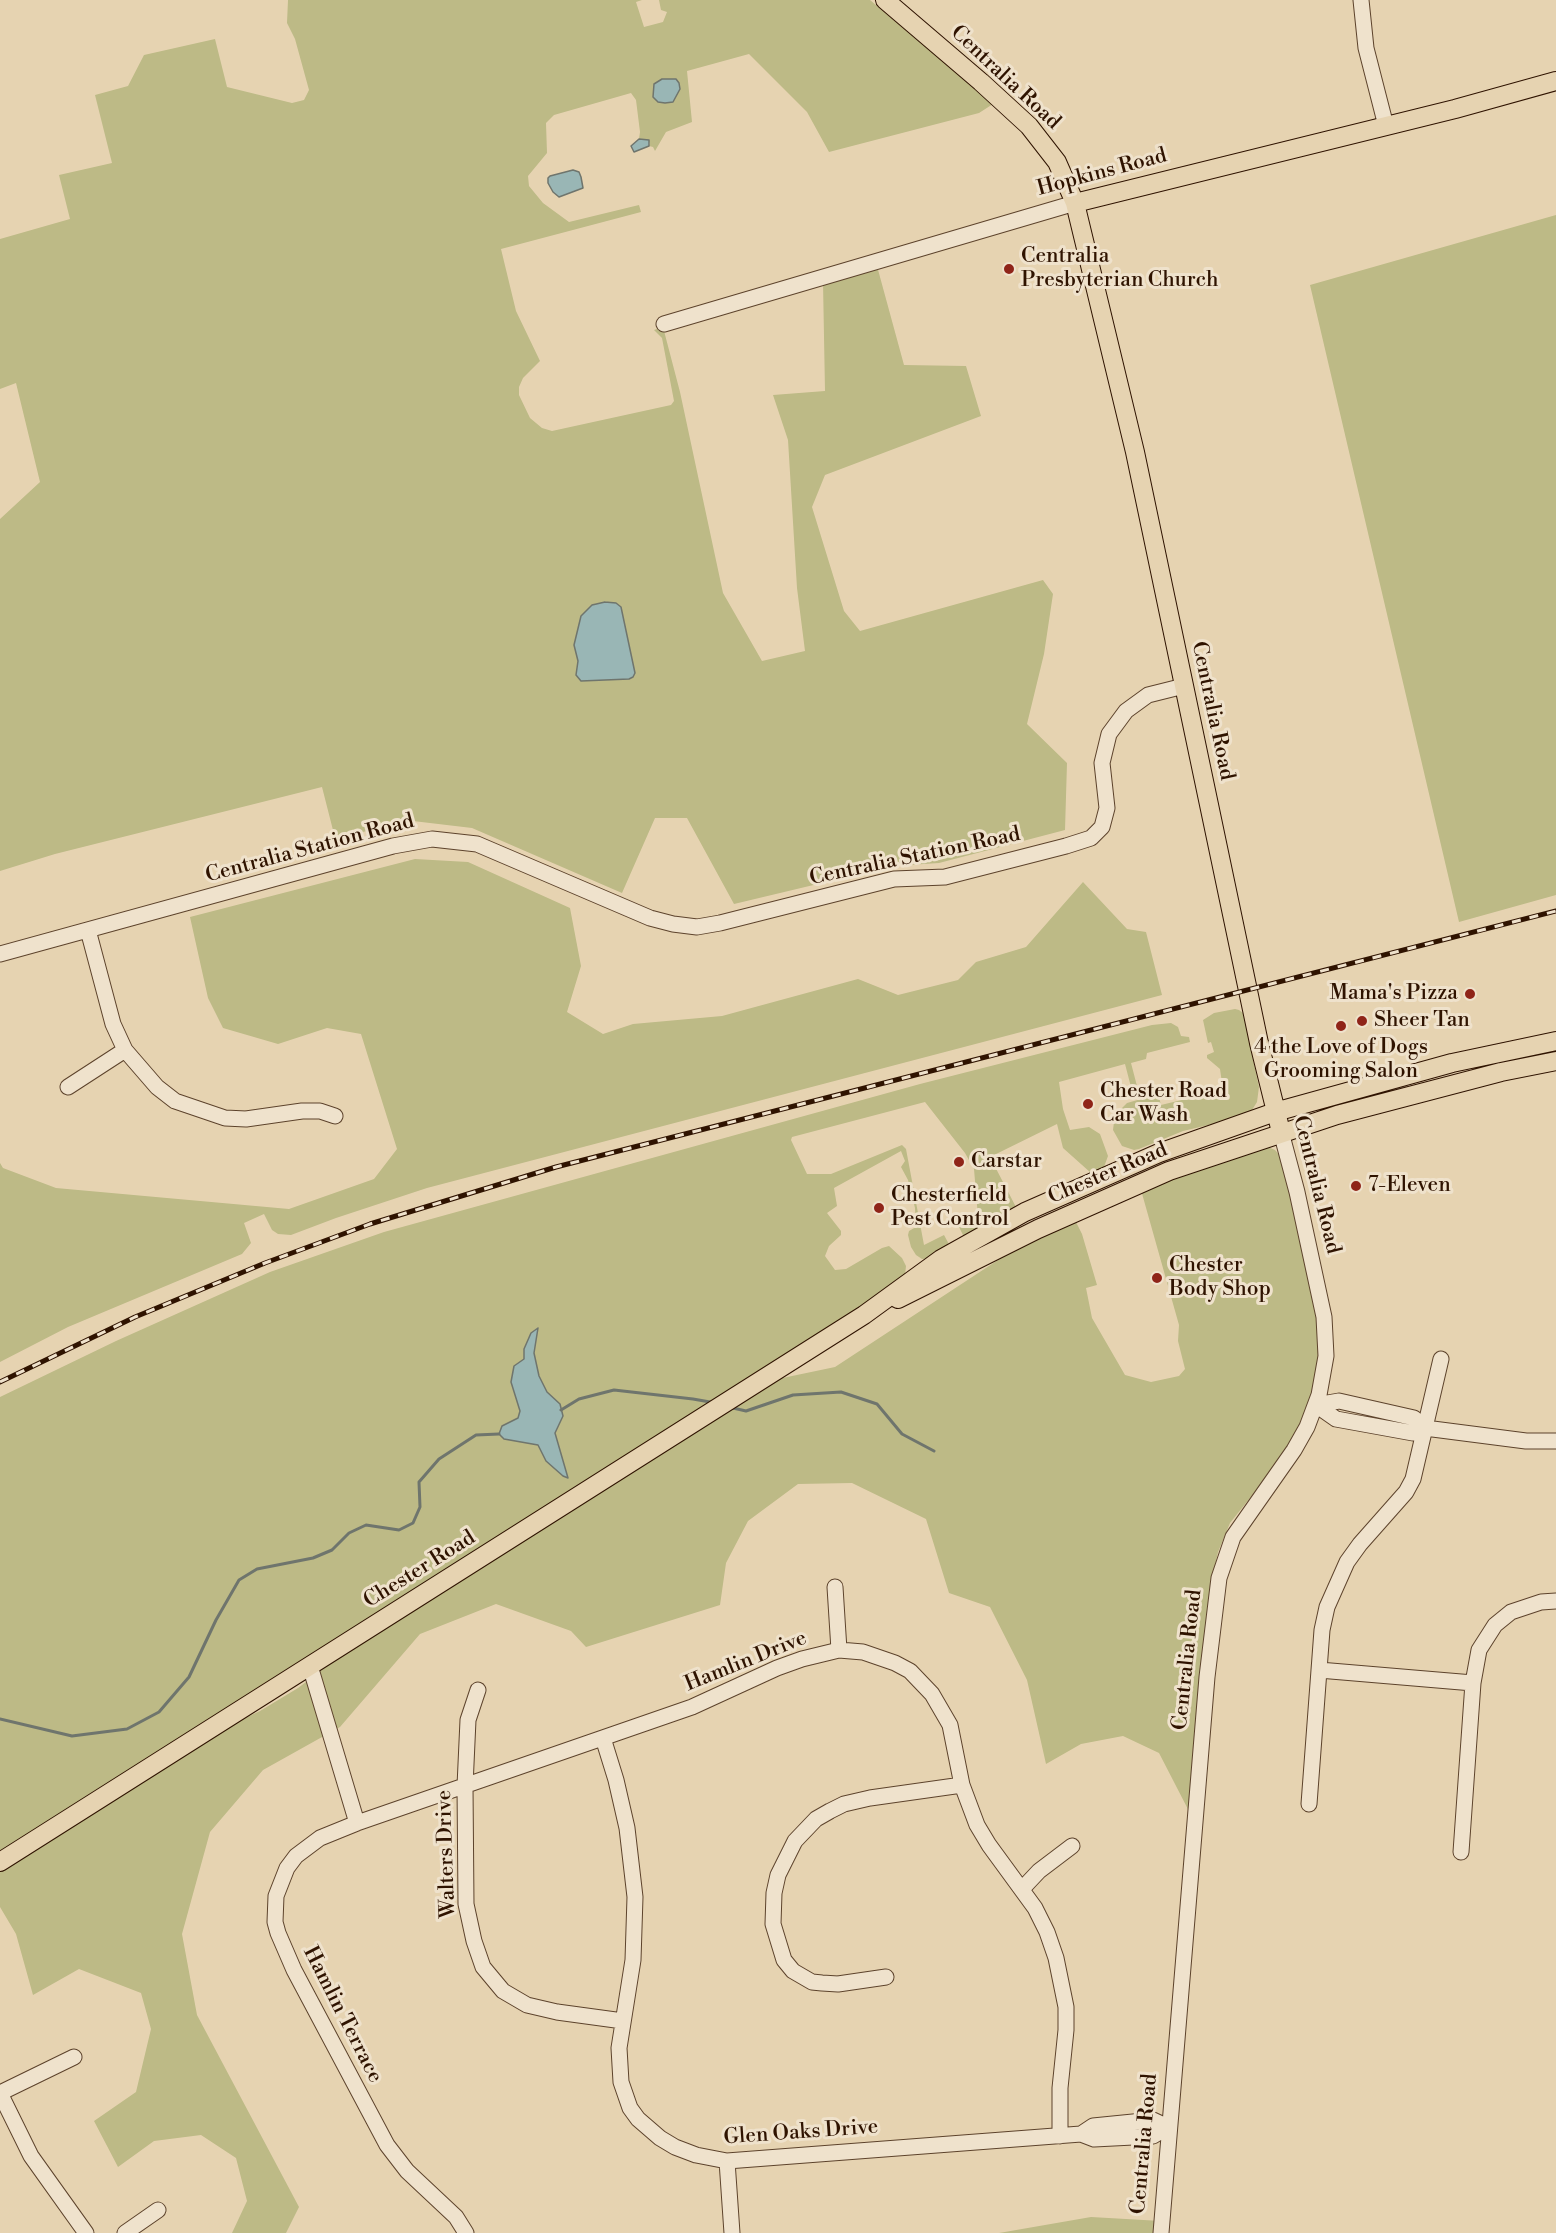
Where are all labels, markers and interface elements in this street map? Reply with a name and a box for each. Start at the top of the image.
street label: Centralia Road [945,21,1065,135]
street label: Hopkins Road [1034,144,1170,202]
place label: Centralia Presbyterian Church [1021,244,1218,294]
marker: Centralia Presbyterian Church [1002,262,1016,276]
street label: Centralia Road [1185,639,1239,783]
street label: Centralia Station Road [203,809,417,889]
street label: Centralia Station Road [807,822,1023,892]
place label: Mama's Pizza [1329,981,1458,1007]
marker: Mama's Pizza [1463,987,1477,1001]
place label: Sheer Tan [1374,1008,1470,1034]
marker: Sheer Tan [1355,1014,1369,1028]
marker: 4 the Love of Dogs Grooming Salon [1334,1019,1348,1033]
place label: 4 the Love of Dogs Grooming Salon [1254,1035,1428,1085]
place label: Chester Road Car Wash [1100,1079,1227,1129]
marker: Chester Road Car Wash [1081,1097,1095,1111]
street label: Centralia Road [1287,1113,1345,1257]
street label: Chester Road [1045,1138,1171,1210]
place label: Carstar [971,1149,1042,1175]
marker: Carstar [952,1155,966,1169]
place label: 7-Eleven [1368,1173,1451,1199]
marker: 7-Eleven [1349,1179,1363,1193]
place label: Chesterfield Pest Control [891,1183,1009,1233]
marker: Chesterfield Pest Control [872,1201,886,1215]
place label: Chester Body Shop [1169,1253,1271,1303]
marker: Chester Body Shop [1150,1271,1164,1285]
street label: Chester Road [360,1526,480,1614]
street label: Centralia Road [1168,1588,1208,1732]
street label: Hamlin Drive [681,1626,811,1698]
street label: Walters Drive [432,1789,462,1919]
street label: Hamlin Terrace [297,1943,387,2087]
street label: Centralia Road [1126,2072,1164,2216]
street label: Glen Oaks Drive [723,2115,879,2151]

